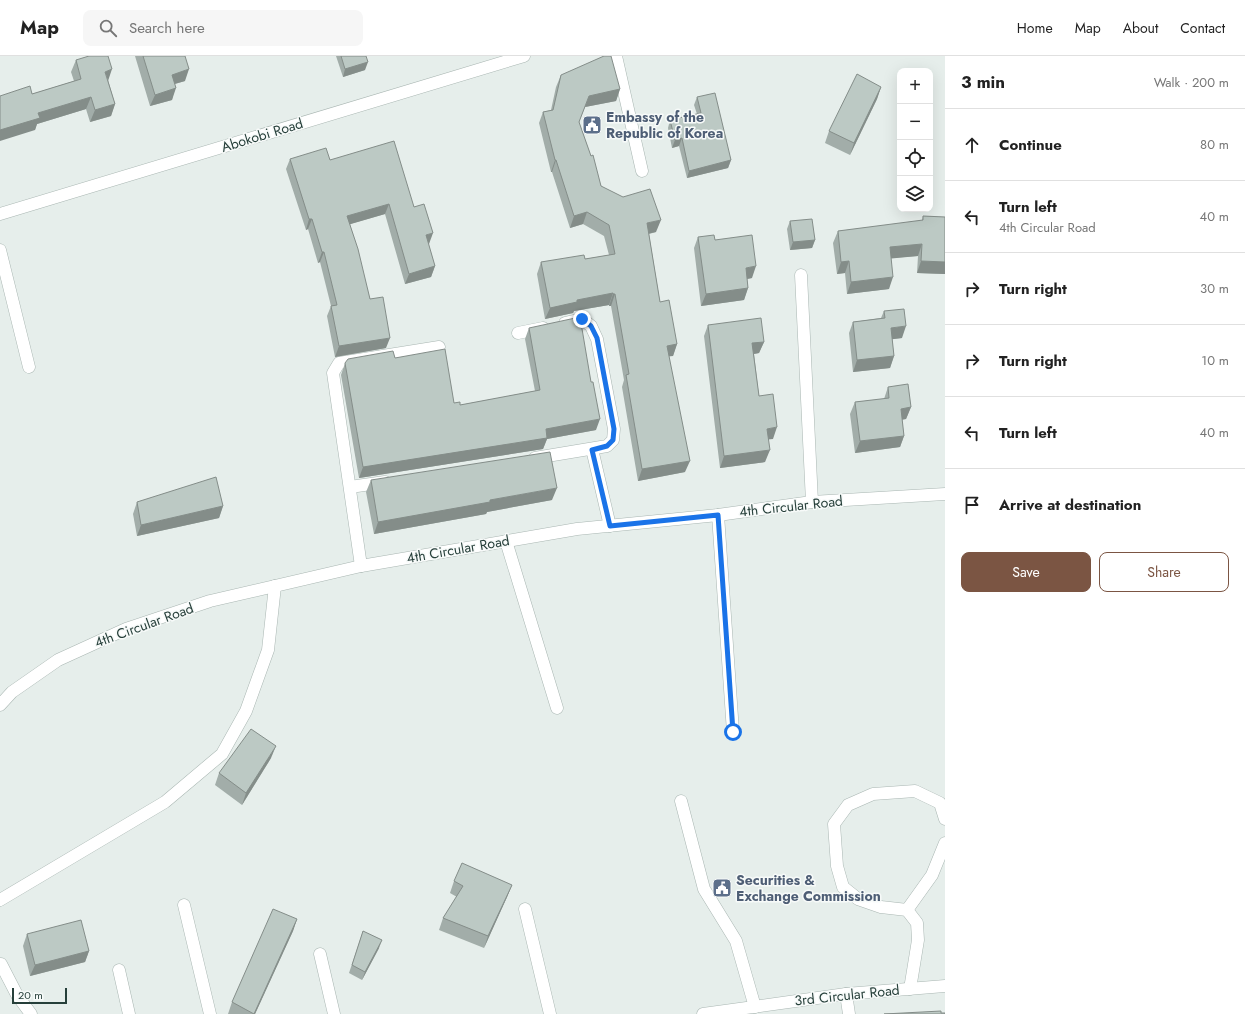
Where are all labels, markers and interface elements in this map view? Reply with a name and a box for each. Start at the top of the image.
search box [83,10,363,46]
text: Map [20,14,59,41]
icon: search [97,17,119,39]
text: Search here [129,17,205,39]
text: Home [1017,18,1053,38]
text: Map [1075,18,1101,38]
text: About [1123,18,1158,38]
text: Contact [1180,18,1225,38]
map controls [897,68,933,212]
button: + [897,68,933,104]
text: 3 min [961,70,1005,94]
text: Walk · 200 m [1154,73,1229,92]
button: − [897,104,933,140]
place label: Embassy of the Republic of Korea [606,107,723,143]
street label: Abokobi Road [219,113,305,157]
public building icon: Embassy of the Republic of Korea [581,114,603,136]
icon: ahead [961,134,983,156]
text: Continue [999,134,1062,156]
text: 80 m [1200,135,1229,154]
button: locate [897,140,933,176]
button: layers [897,176,933,212]
text: Turn left [999,196,1057,218]
icon: left [961,206,983,228]
text: 40 m [1200,207,1229,226]
text: 4th Circular Road [999,218,1096,237]
icon: right [961,278,983,300]
text: Turn right [999,278,1067,300]
text: 30 m [1200,279,1229,298]
route end [573,310,591,328]
icon: right [961,350,983,372]
text: Turn right [999,350,1067,372]
text: 10 m [1201,351,1229,370]
icon: left [961,422,983,444]
text: Turn left [999,422,1057,444]
text: 40 m [1200,423,1229,442]
street label: 4th Circular Road [738,491,844,521]
icon: arrive [961,494,983,516]
text: Arrive at destination [999,494,1141,516]
street label: 4th Circular Road [405,530,511,568]
button: Save [961,552,1091,592]
button: Share [1099,552,1229,592]
street label: 4th Circular Road [92,598,196,652]
route start [724,723,742,741]
place label: Securities & Exchange Commission [736,870,881,906]
public building icon: Securities & Exchange Commission [711,877,733,899]
street label: 3rd Circular Road [793,980,901,1010]
scale bar [12,986,67,1005]
text: 20 m [18,987,43,1003]

